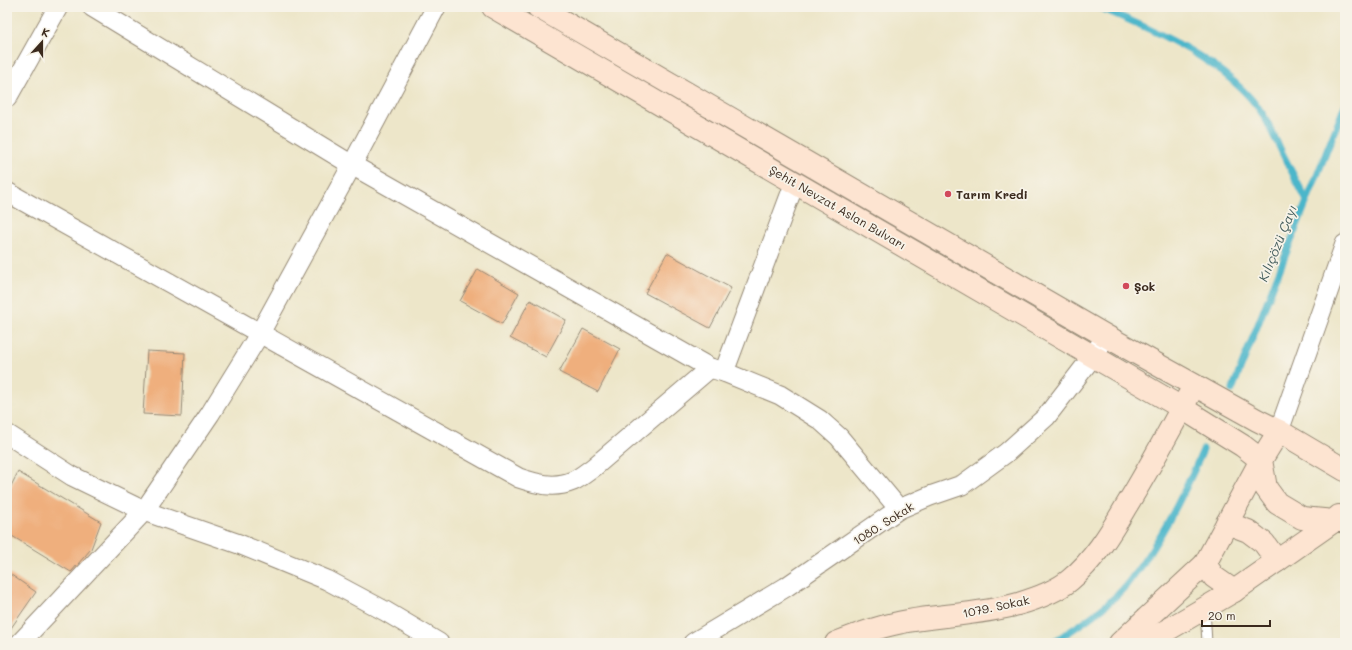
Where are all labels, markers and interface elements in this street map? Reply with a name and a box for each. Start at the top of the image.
north arrow [22,22,62,62]
text: K [40,24,52,40]
street label: Şehit Nevzat Aslan Bulvarı [767,161,909,253]
place label: Tarım Kredi [956,186,1028,202]
marker: Tarım Kredi [943,189,953,199]
water label: Kılıçözü Çayı [1254,202,1300,284]
place label: Şok [1134,278,1155,294]
marker: Şok [1121,281,1131,291]
street label: 1080. Sokak [850,498,916,548]
street label: 1079. Sokak [961,591,1031,621]
scale bar [1202,602,1270,628]
text: 20 m [1208,607,1236,623]

